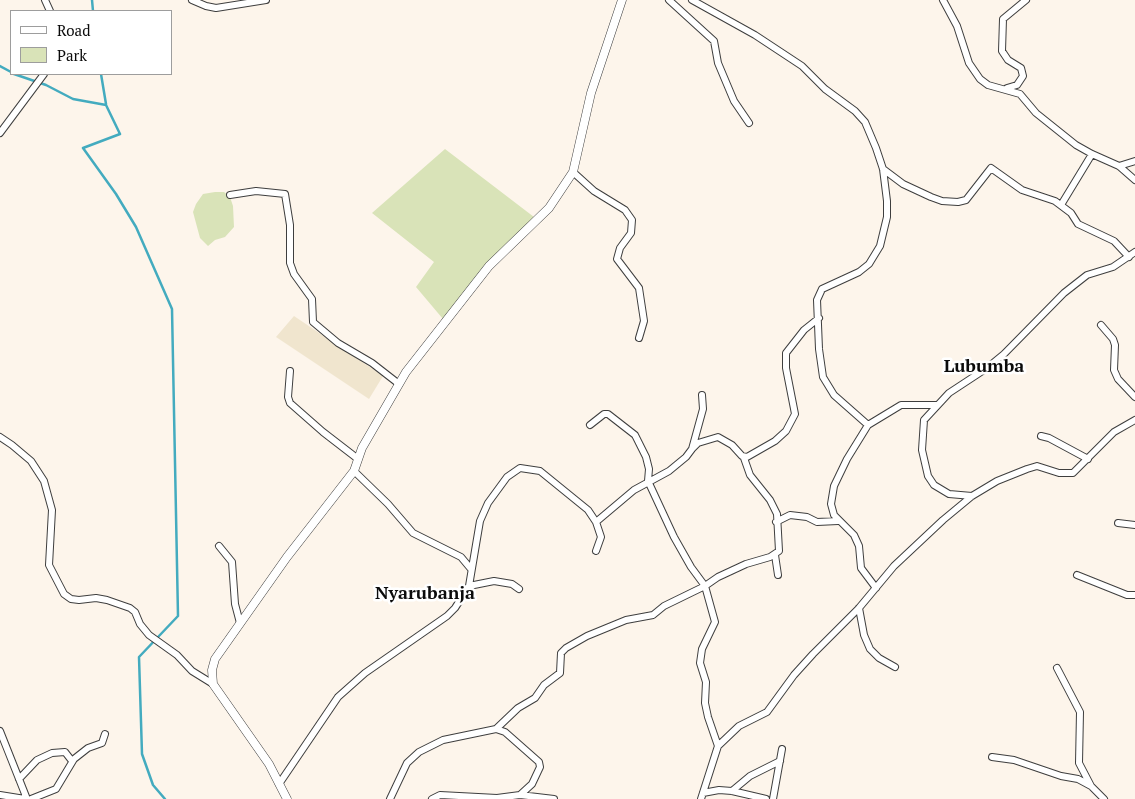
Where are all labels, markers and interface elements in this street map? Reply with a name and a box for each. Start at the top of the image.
legend [10,10,172,75]
text: Road [57,20,90,40]
text: Park [57,45,87,65]
district label: Lubumba [944,356,1024,378]
district label: Nyarubanja [375,583,475,605]

